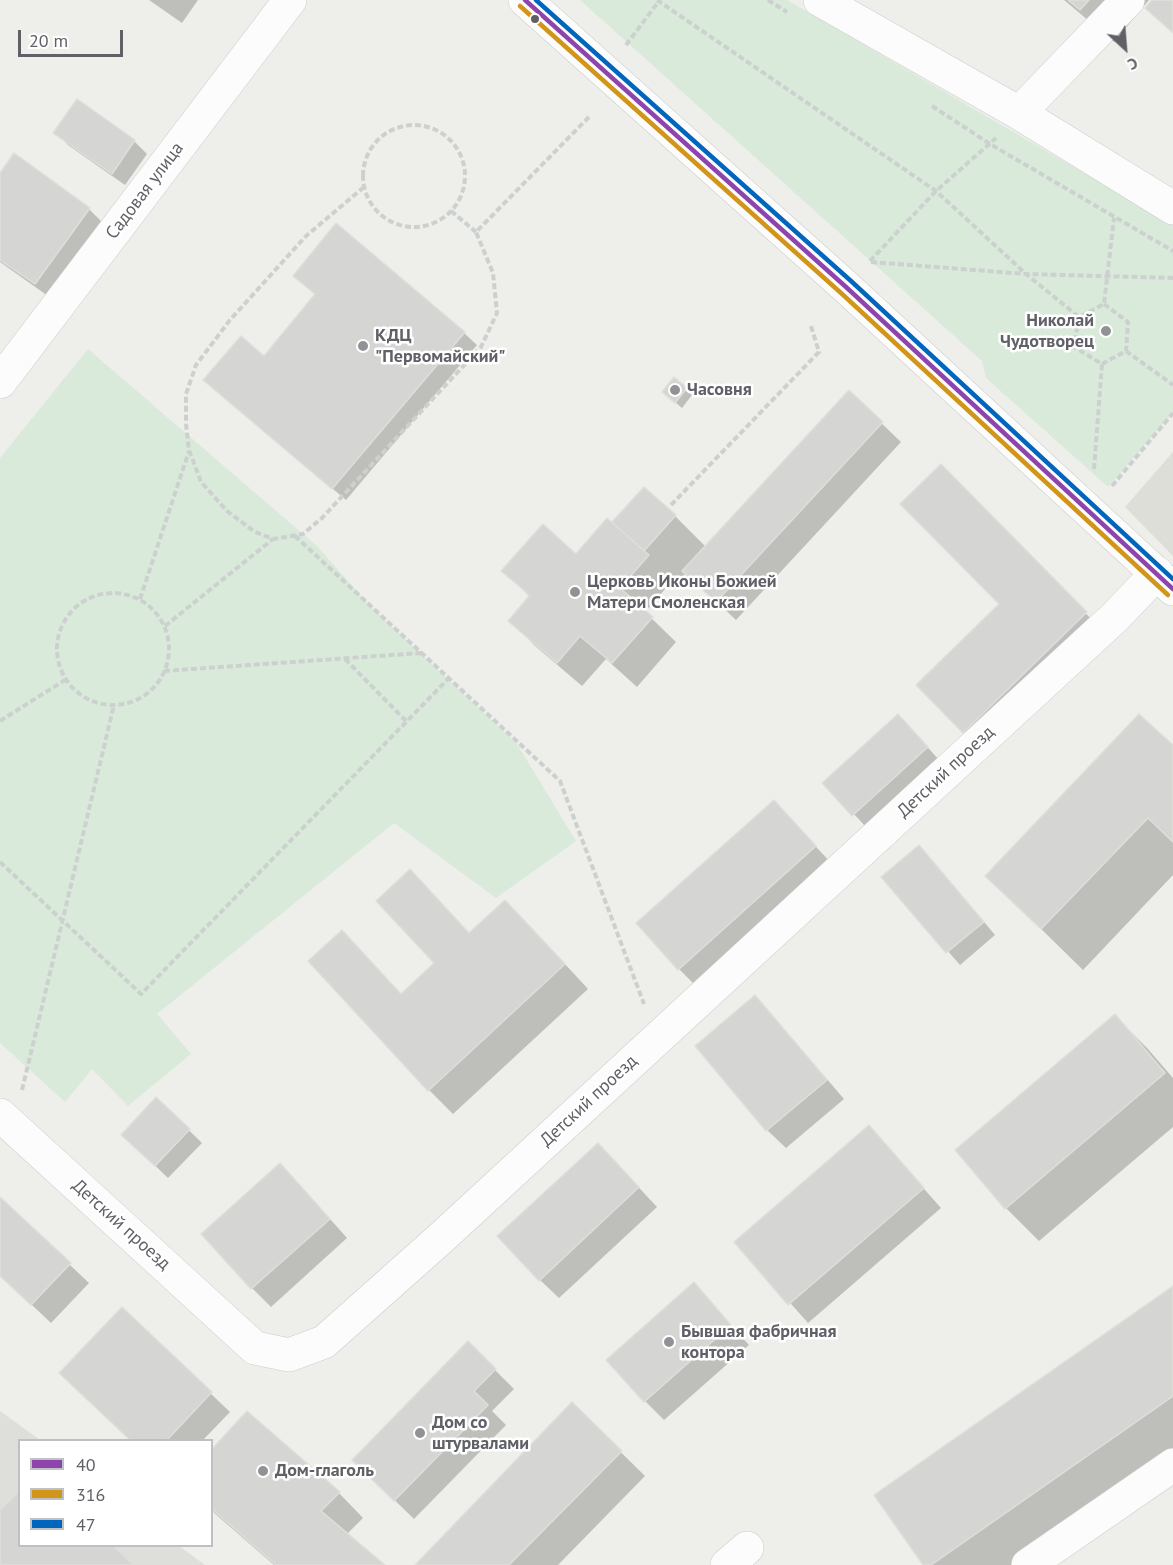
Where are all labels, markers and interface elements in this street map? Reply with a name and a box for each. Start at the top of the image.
unlabelled marker [529,13,541,25]
scale bar [21,18,126,56]
north arrow [1095,18,1155,78]
text: 20 m [29,29,68,52]
text: С [1124,53,1141,75]
street label: Садовая улица [102,138,188,244]
place label: Николай Чудотворец [1000,310,1094,352]
marker: Николай Чудотворец [1099,324,1113,338]
place label: КДЦ "Первомайский" [375,325,506,368]
marker: КДЦ "Первомайский" [356,339,370,353]
place label: Часовня [687,379,752,401]
marker: Часовня [668,383,682,397]
place label: Церковь Иконы Божией Матери Смоленская [587,571,777,614]
marker: Церковь Иконы Божией Матери Смоленская [568,585,582,599]
street label: Детский проезд [893,722,999,822]
street label: Детский проезд [536,1051,642,1151]
street label: Детский проезд [67,1175,175,1275]
place label: Бывшая фабричная контора [681,1321,837,1364]
marker: Бывшая фабричная контора [662,1335,676,1349]
place label: Дом со штурвалами [432,1412,529,1454]
marker: Дом со штурвалами [413,1426,427,1440]
legend [18,1439,213,1547]
text: 40 [76,1453,96,1476]
place label: Дом-глаголь [275,1460,374,1482]
marker: Дом-глаголь [256,1464,270,1478]
text: 316 [76,1483,105,1506]
text: 47 [76,1513,96,1536]

